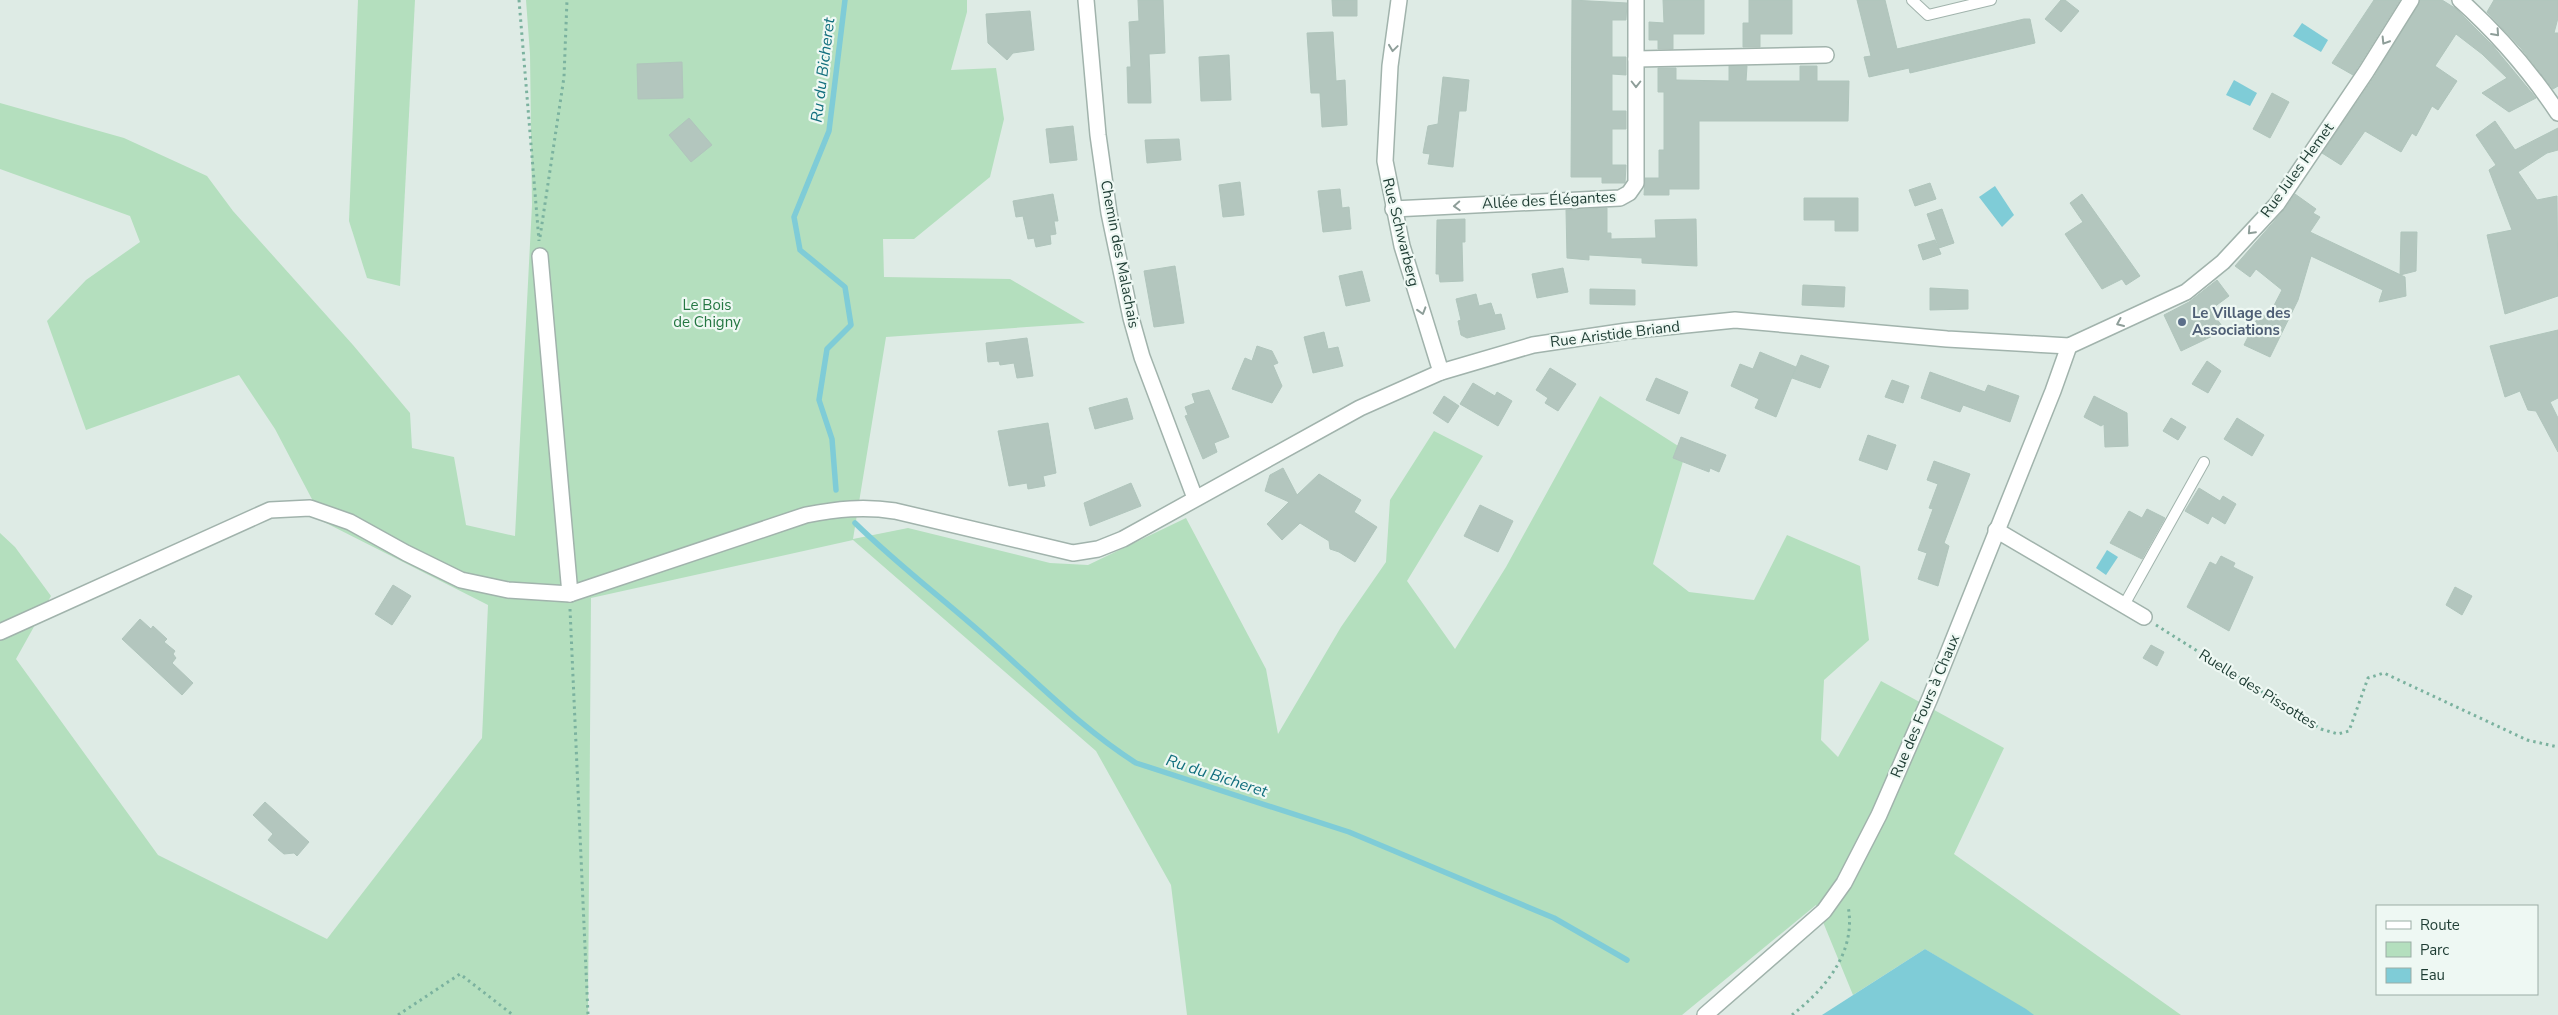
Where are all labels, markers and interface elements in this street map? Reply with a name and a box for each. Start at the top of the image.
water label: Ru du Bicheret [806,16,840,124]
one-way arrow [2490,28,2499,37]
one-way arrow [2382,36,2392,45]
one-way arrow [1388,44,1398,53]
one-way arrow [1631,80,1641,88]
street label: Rue Jules Hemet [2256,118,2339,221]
street label: Rue Schwarberg [1378,175,1424,289]
street label: Chemin des Malachais [1096,178,1144,330]
street label: Allée des Élégantes [1482,187,1616,213]
one-way arrow [1453,200,1461,211]
one-way arrow [2248,225,2257,234]
park label: Le Bois de Chigny [673,295,741,332]
place label: Le Village des Associations [2192,303,2291,340]
one-way arrow [1416,306,1426,314]
street label: Rue Aristide Briand [1549,316,1681,352]
marker: Le Village des Associations [2176,316,2188,328]
one-way arrow [2116,317,2125,328]
street label: Rue des Fours à Chaux [1886,631,1964,781]
street label: Ruelle des Pissottes [2195,644,2321,734]
water label: Ru du Bicheret [1163,749,1271,803]
legend [2376,905,2538,995]
text: Route [2420,915,2460,935]
text: Parc [2420,940,2449,960]
text: Eau [2420,965,2445,985]

